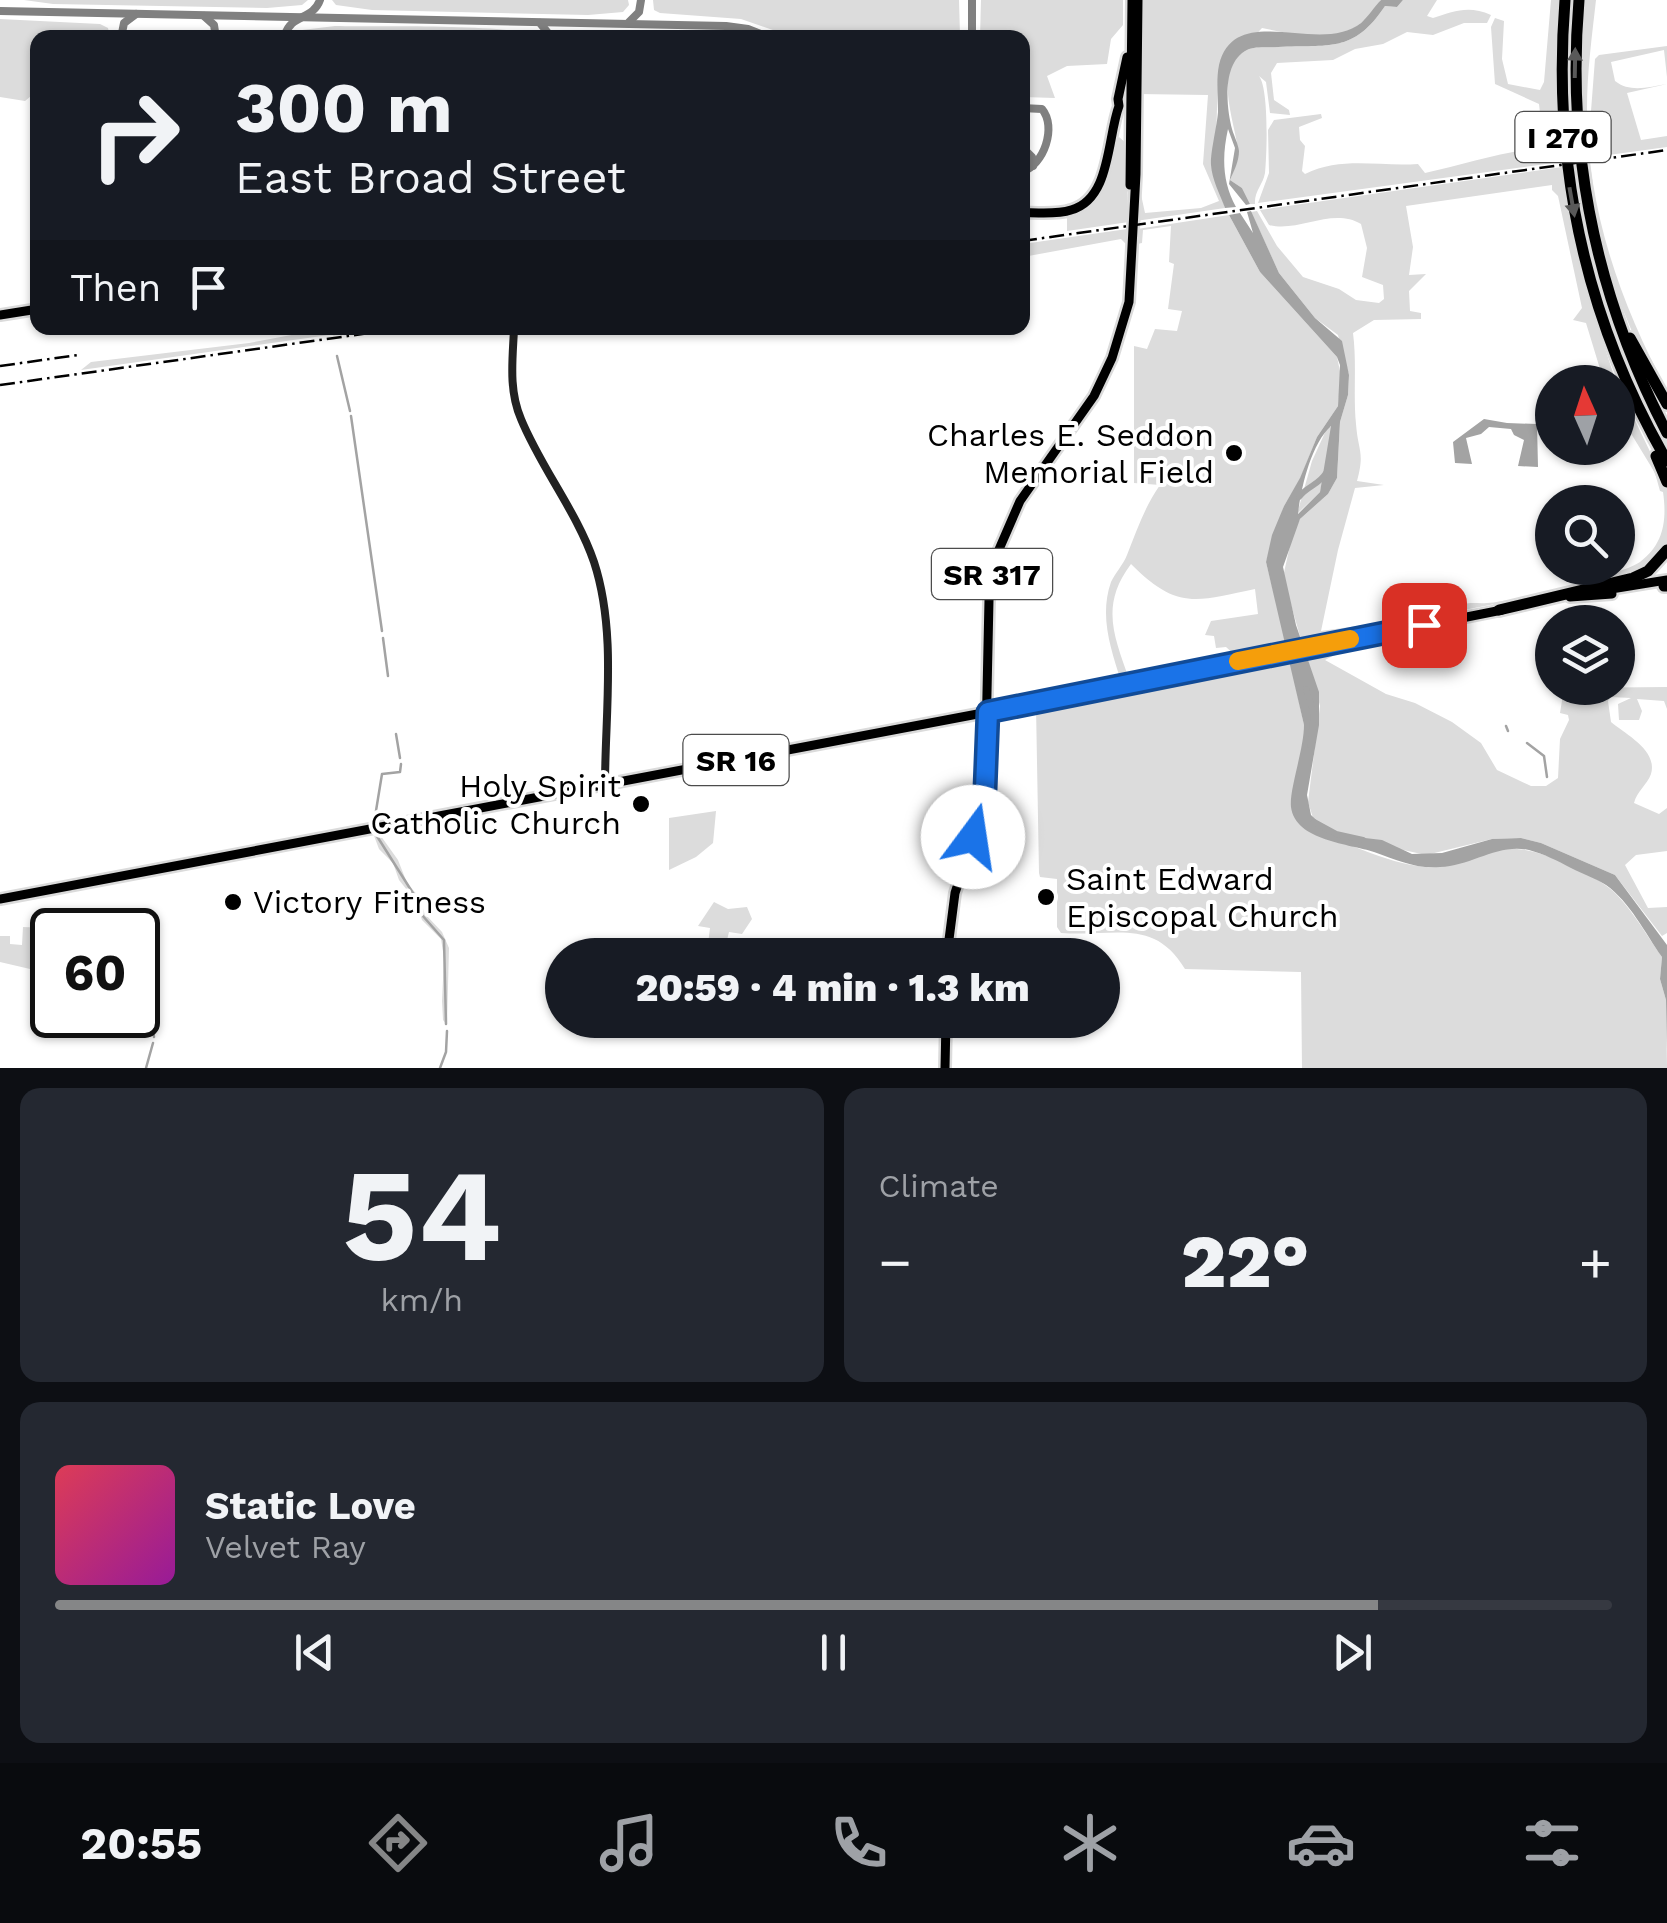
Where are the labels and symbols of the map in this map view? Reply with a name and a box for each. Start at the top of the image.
one-way arrow [1568,46,1584,78]
road number: I 270 [1516,112,1610,162]
one-way arrow [1565,186,1580,218]
north arrow [1535,365,1635,465]
place label: Charles E. Seddon Memorial Field [927,416,1214,491]
marker: Charles E. Seddon Memorial Field [1223,442,1245,464]
road number: SR 317 [932,549,1052,599]
pin [1382,583,1467,668]
road number: SR 16 [684,735,788,785]
place label: Holy Spirit Catholic Church [370,767,621,842]
position arrow [921,785,1025,889]
marker: Holy Spirit Catholic Church [630,793,652,815]
place label: Saint Edward Episcopal Church [1066,860,1339,935]
place label: Victory Fitness [253,883,486,921]
marker: Saint Edward Episcopal Church [1035,886,1057,908]
marker: Victory Fitness [222,891,244,913]
speed limit sign: 60 [30,908,160,1038]

